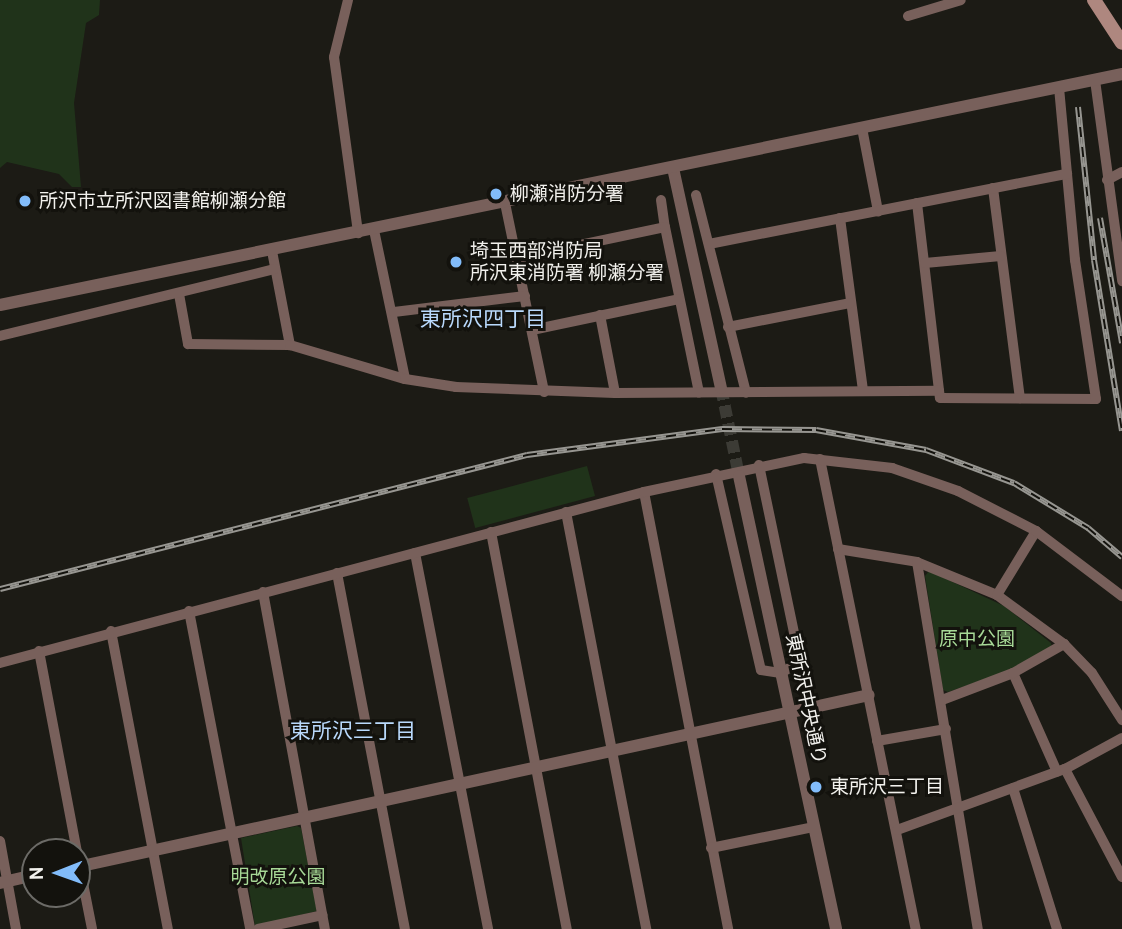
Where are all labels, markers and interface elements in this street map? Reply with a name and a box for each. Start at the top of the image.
place label: 柳瀬消防分署 [510,183,624,205]
marker: 柳瀬消防分署 [488,186,504,202]
place label: 所沢市立所沢図書館柳瀬分館 [39,190,286,212]
marker: 所沢市立所沢図書館柳瀬分館 [17,193,33,209]
place label: 埼玉西部消防局 所沢東消防署 柳瀬分署 [470,240,664,284]
marker: 埼玉西部消防局 所沢東消防署 柳瀬分署 [448,254,464,270]
district label: 東所沢四丁目 [420,306,546,332]
park label: 原中公園 [939,628,1015,650]
street label: 東所沢中央通り [781,632,831,766]
district label: 東所沢三丁目 [290,718,416,744]
place label: 東所沢三丁目 [830,776,944,798]
marker: 東所沢三丁目 [808,779,824,795]
north arrow [21,838,91,908]
text: N [25,866,48,880]
park label: 明改原公園 [231,866,325,888]

